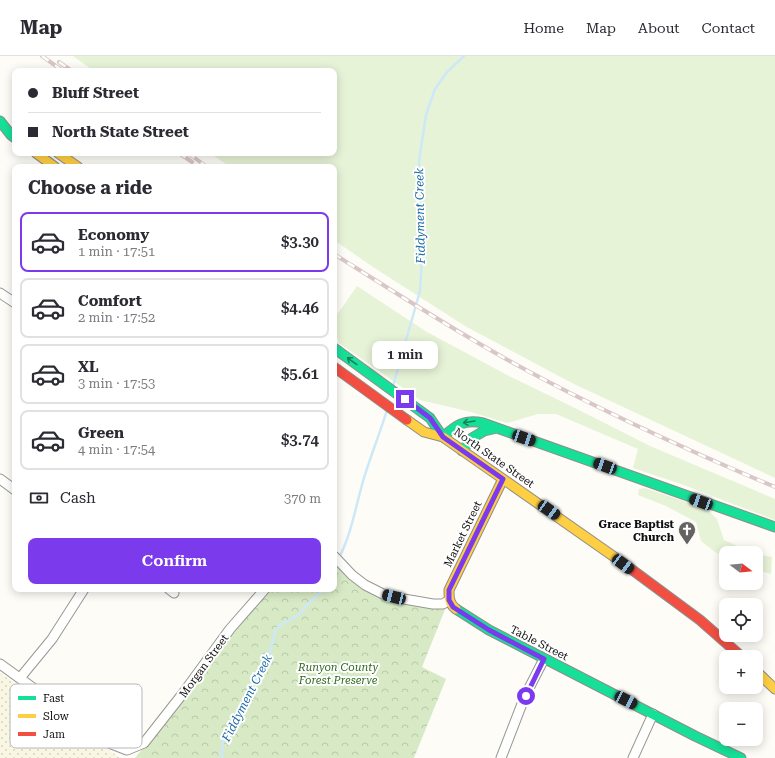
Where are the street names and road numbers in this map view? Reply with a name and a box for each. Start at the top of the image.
street label: North State Street [451,425,537,491]
street label: Market Street [441,499,485,569]
street label: Table Street [508,623,570,663]
street label: Morgan Street [177,632,231,700]

